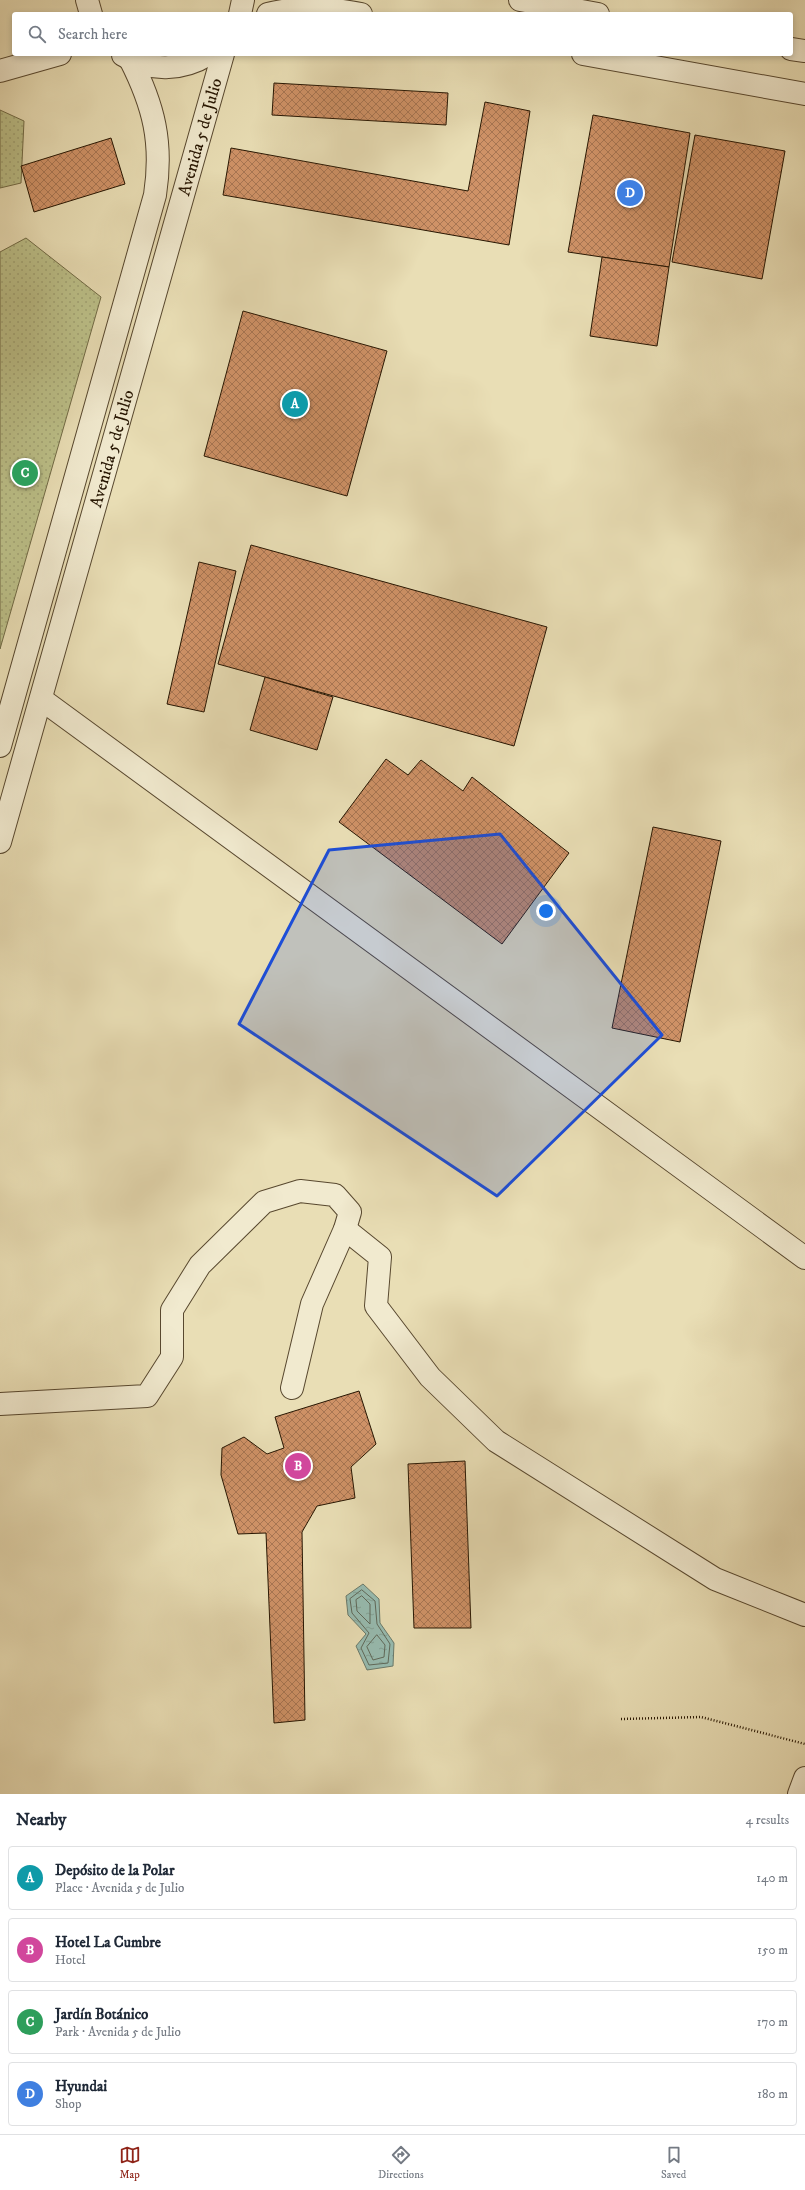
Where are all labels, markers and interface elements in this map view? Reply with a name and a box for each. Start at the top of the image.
search box [12,12,793,56]
icon: search [26,23,48,45]
text: Search here [58,25,127,44]
street label: Avenida 5 de Julio [173,76,228,198]
pin: D [617,178,643,208]
street label: Avenida 5 de Julio [85,387,139,510]
pin: A [282,389,308,419]
pin: C [12,458,38,488]
your location [536,901,556,921]
pin: B [285,1451,311,1481]
text: Nearby [16,1809,66,1831]
text: 4 results [746,1812,789,1828]
text: Depósito de la Polar [55,1861,174,1880]
text: A [26,1870,34,1886]
text: 140 m [756,1870,788,1886]
text: Place · Avenida 5 de Julio [55,1880,184,1896]
text: Hotel La Cumbre [55,1933,161,1952]
text: B [26,1942,34,1958]
text: 150 m [757,1942,788,1958]
text: Hotel [55,1952,86,1968]
text: Jardín Botánico [55,2005,148,2024]
text: C [26,2014,34,2030]
text: 170 m [757,2014,788,2030]
text: Park · Avenida 5 de Julio [55,2024,181,2040]
text: Hyundai [55,2077,107,2096]
text: D [25,2086,35,2102]
text: 180 m [757,2086,788,2102]
text: Shop [55,2096,81,2112]
tab: Map [119,2144,141,2182]
tab: Directions [378,2144,424,2182]
tab: Saved [661,2144,686,2182]

